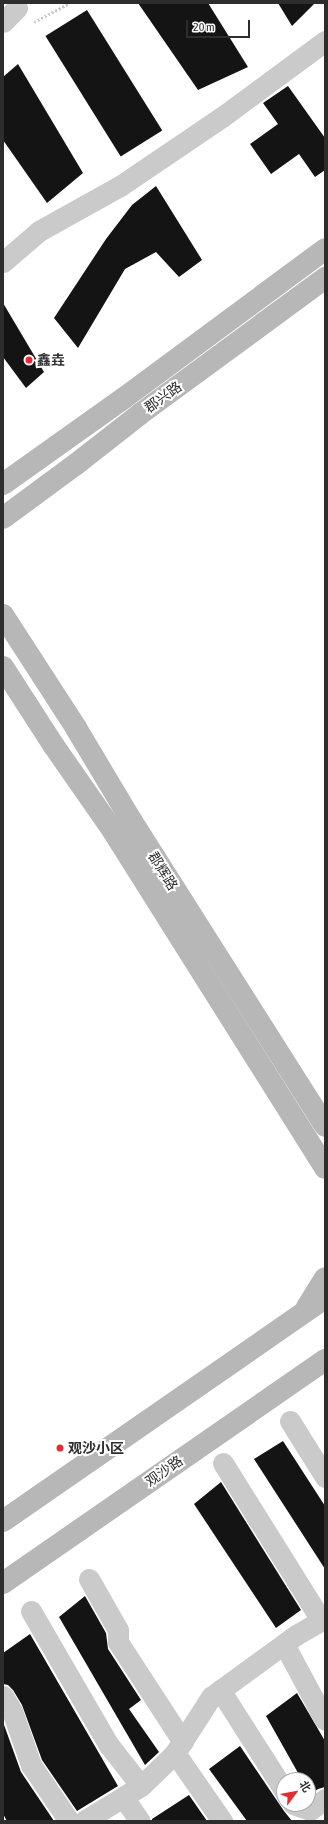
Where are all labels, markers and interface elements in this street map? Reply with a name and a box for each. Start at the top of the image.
scale bar [188,12,252,38]
text: 20 m [193,20,215,34]
place label: 鑫垚 [37,352,65,368]
marker: 鑫垚 [24,355,34,365]
street label: 郡兴路 [141,378,185,416]
street label: 郡辉路 [145,849,181,893]
place label: 观沙小区 [68,1440,124,1456]
marker: 观沙小区 [55,1443,65,1453]
street label: 观沙路 [142,1452,186,1490]
north arrow [276,1772,316,1812]
text: 北 [297,1778,313,1794]

